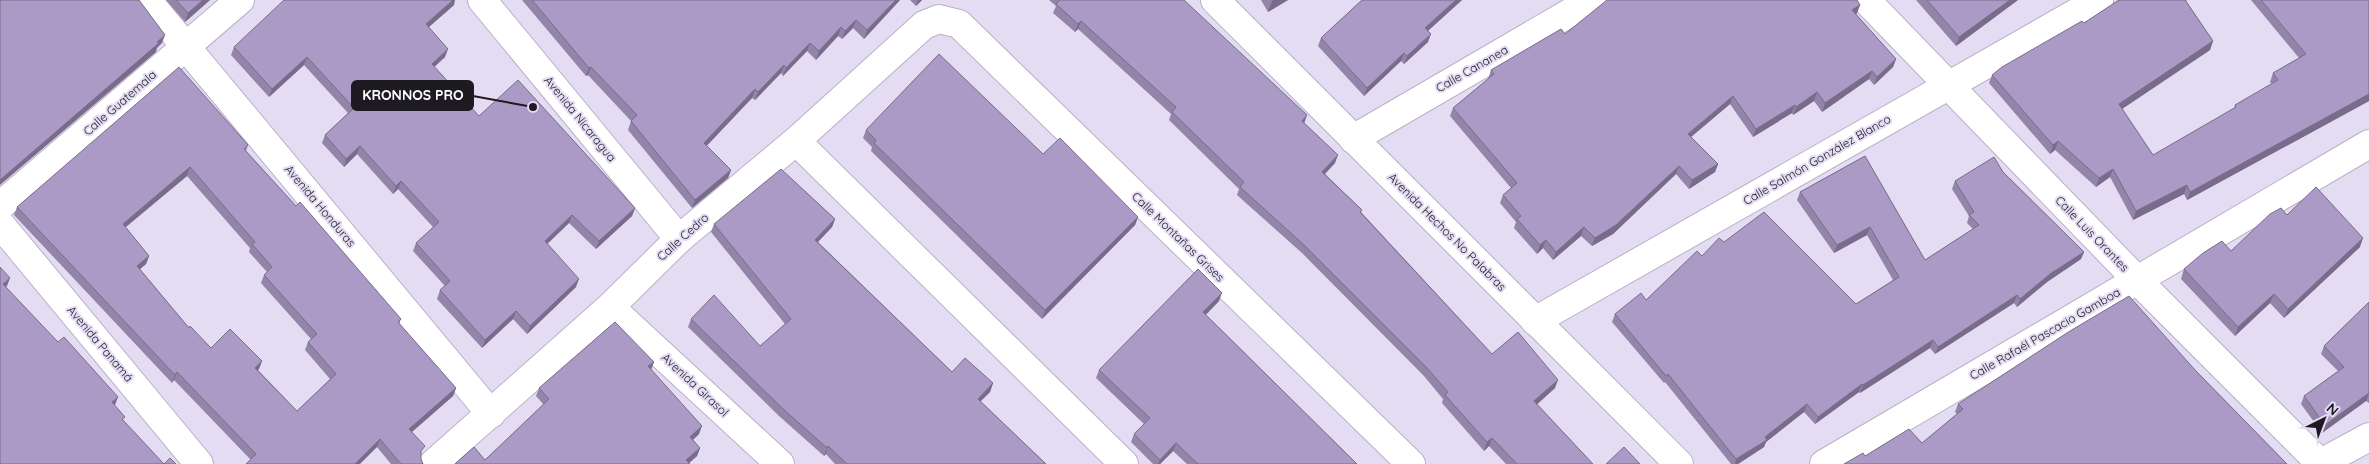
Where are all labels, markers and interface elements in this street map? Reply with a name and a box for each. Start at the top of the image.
street label: Calle Cananea [1433,42,1511,95]
street label: Calle Guatemala [80,67,159,138]
street label: Avenida Nicaragua [541,73,620,165]
callout: KRONNOS PRO [352,81,473,110]
text: KRONNOS PRO [362,86,464,104]
street label: Calle Salmón González Blanco [1740,111,1893,208]
street label: Avenida Honduras [282,162,359,250]
street label: Avenida Hechos No Palabras [1385,170,1510,294]
street label: Calle Montañas Grises [1129,189,1228,285]
street label: Calle Luis Orantes [2052,193,2133,275]
street label: Calle Cedro [654,210,711,264]
street label: Calle Rafaél Pascacio Gamboa [1967,284,2123,383]
street label: Avenida Panamá [64,303,137,385]
street label: Avenida Girasol [659,350,732,419]
north arrow [2299,394,2349,444]
text: N [2323,399,2343,419]

